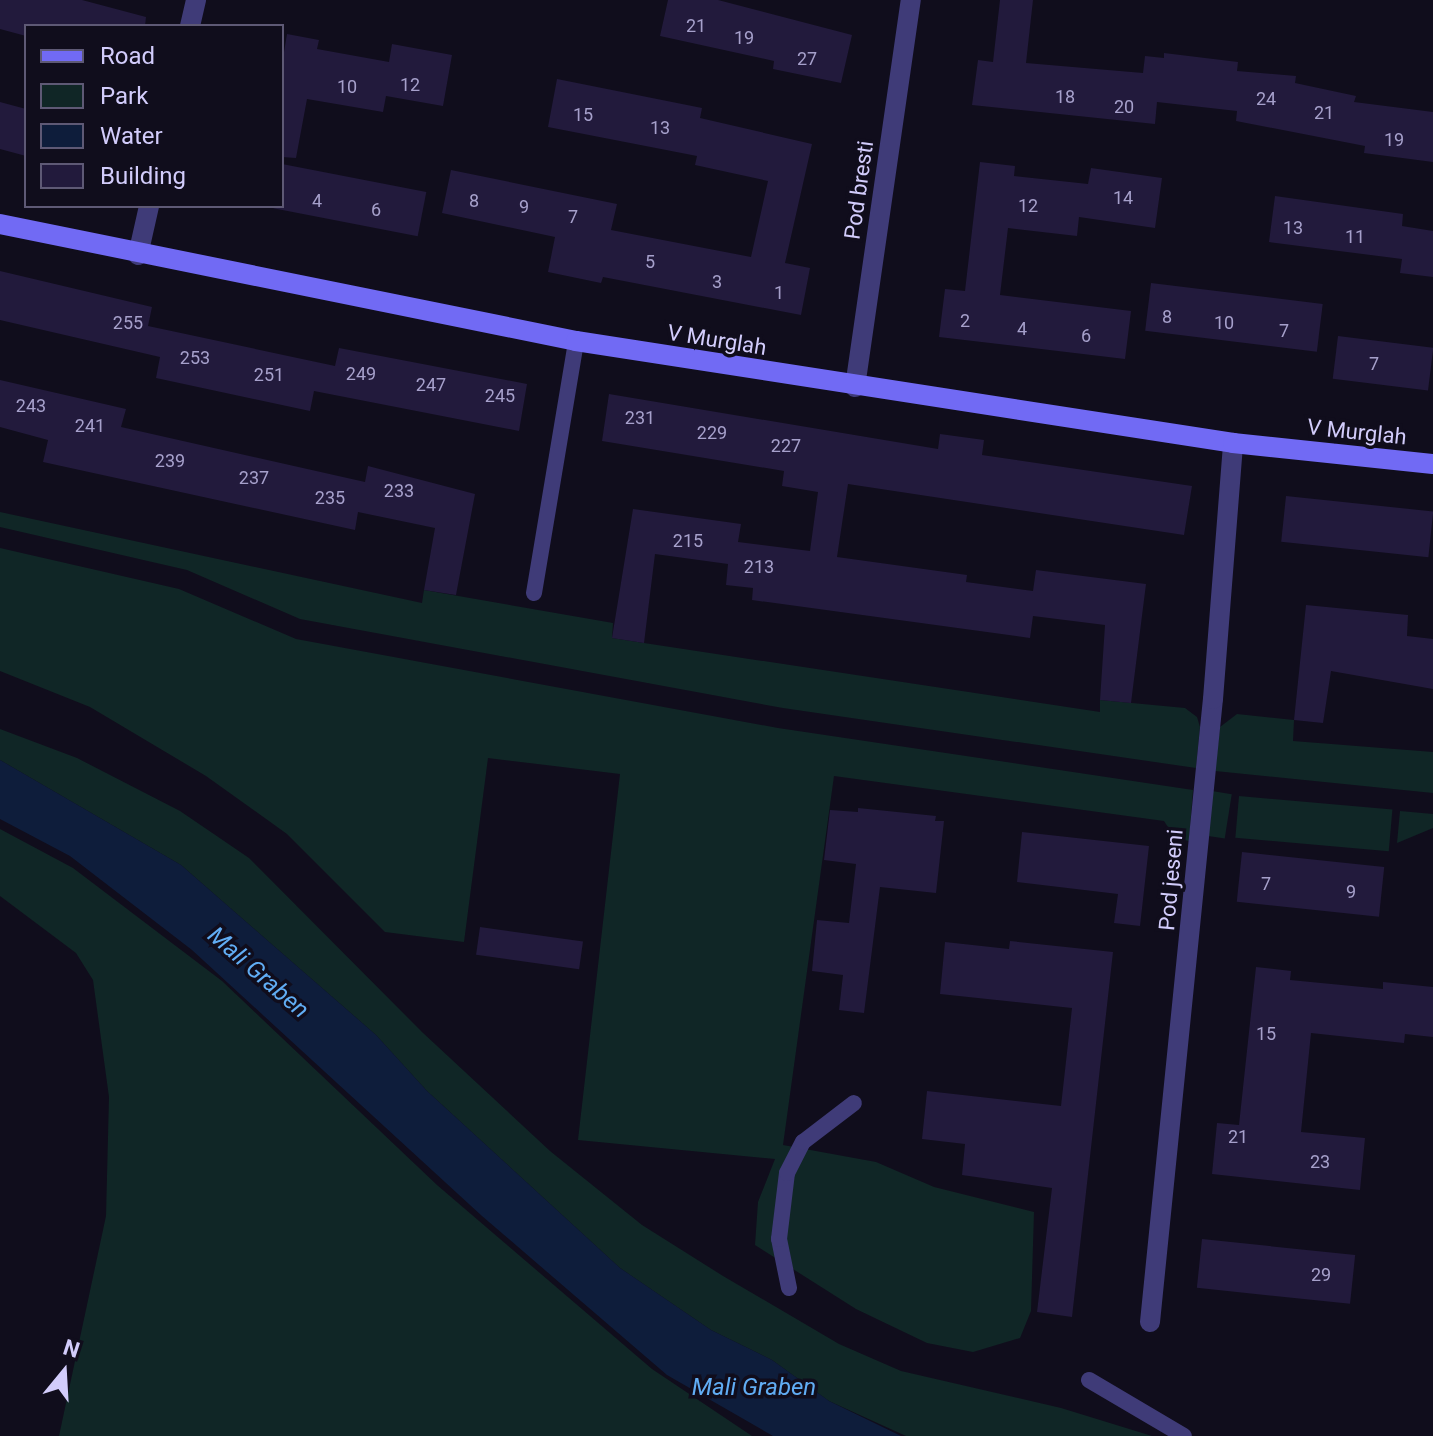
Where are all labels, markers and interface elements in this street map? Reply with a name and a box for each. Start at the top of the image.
house number: 21 [686,15,706,37]
legend [24,24,284,208]
house number: 19 [734,27,754,49]
text: Road [100,42,155,70]
house number: 27 [797,48,817,70]
house number: 12 [400,74,420,96]
house number: 10 [337,76,357,98]
text: Park [100,82,148,110]
house number: 18 [1055,86,1075,108]
house number: 24 [1256,88,1276,110]
house number: 20 [1114,96,1134,118]
house number: 21 [1314,102,1334,124]
house number: 15 [573,104,593,126]
house number: 13 [650,117,670,139]
text: Water [100,122,163,150]
house number: 19 [1384,129,1404,151]
street label: Pod bresti [839,139,879,241]
text: Building [100,162,186,190]
house number: 14 [1113,187,1133,209]
house number: 4 [312,190,322,212]
house number: 8 [469,190,479,212]
house number: 12 [1018,195,1038,217]
house number: 9 [519,196,529,218]
house number: 6 [371,199,381,221]
house number: 7 [568,206,578,228]
house number: 13 [1283,217,1303,239]
house number: 11 [1345,226,1365,248]
house number: 5 [645,251,655,273]
house number: 3 [712,271,722,293]
house number: 1 [774,282,784,304]
house number: 8 [1162,306,1172,328]
house number: 2 [960,310,970,332]
house number: 255 [113,312,143,334]
house number: 10 [1214,312,1234,334]
house number: 4 [1017,318,1027,340]
street label: V Murglah [666,319,768,361]
house number: 7 [1279,320,1289,342]
house number: 6 [1081,325,1091,347]
house number: 253 [180,347,210,369]
house number: 7 [1369,353,1379,375]
house number: 249 [346,363,376,385]
house number: 251 [254,364,284,386]
house number: 247 [416,374,446,396]
house number: 245 [485,385,515,407]
house number: 243 [16,395,46,417]
house number: 231 [625,407,655,429]
street label: V Murglah [1306,414,1408,450]
house number: 241 [75,415,105,437]
house number: 229 [697,422,727,444]
house number: 227 [771,435,801,457]
house number: 239 [155,450,185,472]
house number: 237 [239,467,269,489]
house number: 233 [384,480,414,502]
house number: 235 [315,487,345,509]
house number: 215 [673,530,703,552]
house number: 213 [744,556,774,578]
street label: Pod jeseni [1153,828,1189,932]
house number: 7 [1261,873,1271,895]
house number: 9 [1346,881,1356,903]
water label: Mali Graben [202,921,314,1025]
house number: 15 [1256,1023,1276,1045]
house number: 21 [1228,1126,1248,1148]
house number: 23 [1310,1151,1330,1173]
house number: 29 [1311,1264,1331,1286]
north arrow [24,1332,104,1412]
text: N [60,1334,83,1363]
water label: Mali Graben [692,1374,816,1402]

